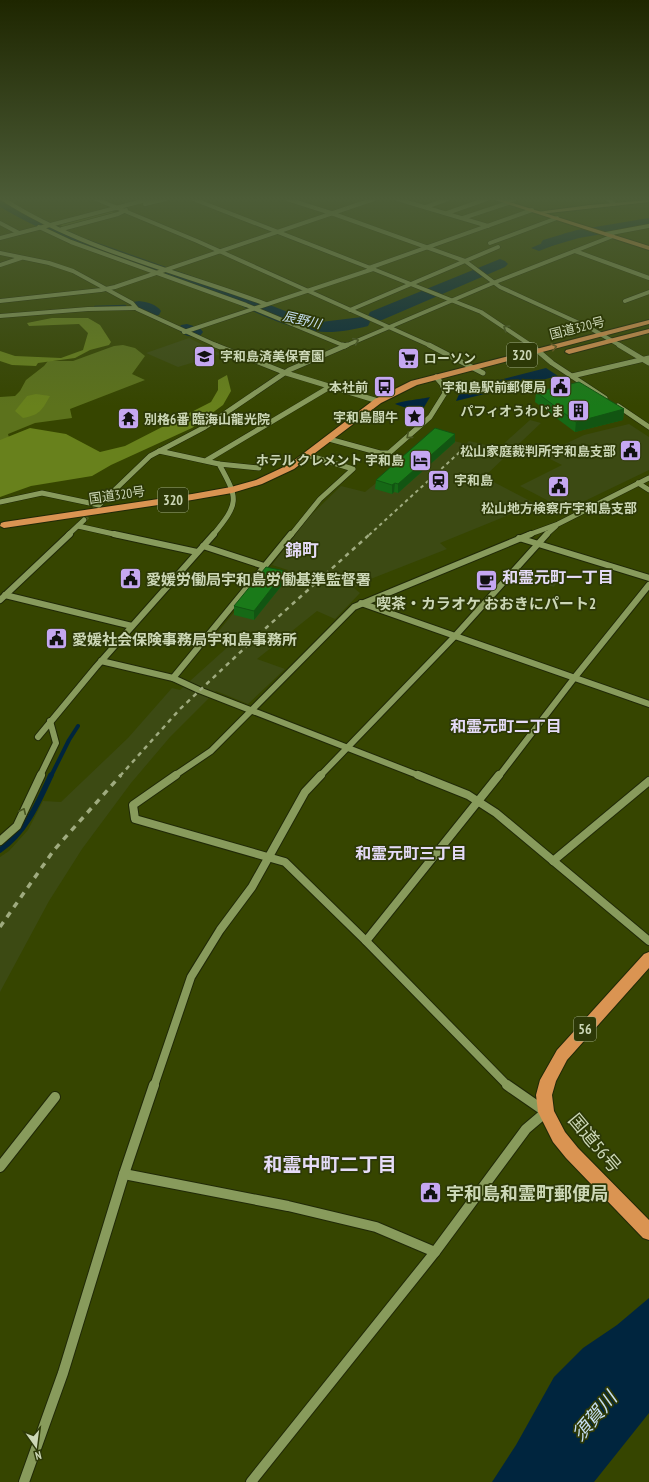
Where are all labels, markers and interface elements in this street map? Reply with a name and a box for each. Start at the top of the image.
water label: 辰野川 [281,307,325,333]
street label: 国道320号 [548,313,606,343]
one-way arrow [504,326,511,333]
one-way arrow [352,338,360,346]
school or university icon: 宇和島済美保育園 [192,343,218,369]
road number: 320 [507,343,537,367]
one-way arrow [551,343,558,352]
supermarket icon: ローソン [396,345,422,371]
place label: 宇和島済美保育園 [220,348,324,365]
place label: ローソン [424,350,476,367]
bus stop icon: 本社前 [371,374,397,400]
public building icon: 宇和島駅前郵便局 [548,374,574,400]
place label: 本社前 [329,379,368,396]
place label: 宇和島駅前郵便局 [442,379,546,396]
building icon: パフィオうわじま [566,398,592,424]
place label: パフィオうわじま [460,403,564,420]
place icon: 宇和島闘牛 [401,404,427,430]
temple icon: 別格6番 臨海山龍光院 [116,406,142,432]
place label: 宇和島闘牛 [333,409,398,426]
place label: 別格6番 臨海山龍光院 [144,411,270,428]
one-way arrow [406,432,413,439]
public building icon: 松山家庭裁判所宇和島支部 [618,438,644,464]
place label: 松山家庭裁判所宇和島支部 [460,443,616,460]
hotel icon: ホテル クレメント 宇和島 [407,447,433,473]
place label: ホテル クレメント 宇和島 [256,452,404,469]
station icon: 宇和島 [425,467,451,493]
place label: 宇和島 [454,472,493,489]
public building icon: 松山地方検察庁宇和島支部 [546,473,572,499]
street label: 国道320号 [88,483,146,507]
road number: 320 [158,488,188,512]
place label: 松山地方検察庁宇和島支部 [481,500,637,517]
district label: 錦町 [285,539,319,561]
public building icon: 愛媛労働局宇和島労働基準監督署 [117,566,143,592]
cafe icon: 喫茶・カラオケ おおきにパート2 [473,567,499,593]
district label: 和霊元町一丁目 [502,567,614,587]
place label: 愛媛労働局宇和島労働基準監督署 [146,570,371,589]
place label: 喫茶・カラオケ おおきにパート2 [376,594,596,613]
public building icon: 愛媛社会保険事務局宇和島事務所 [43,626,69,652]
place label: 愛媛社会保険事務局宇和島事務所 [72,630,297,649]
district label: 和霊元町二丁目 [450,716,562,736]
one-way arrow [18,808,26,816]
district label: 和霊元町三丁目 [355,843,467,863]
road number: 56 [574,1017,596,1041]
street label: 国道56号 [564,1109,626,1177]
district label: 和霊中町二丁目 [263,1152,397,1176]
public building icon: 宇和島和霊町郵便局 [418,1180,444,1206]
place label: 宇和島和霊町郵便局 [446,1182,608,1205]
water label: 須賀川 [566,1385,623,1446]
north arrow [16,1426,56,1466]
text: N [34,1448,43,1463]

